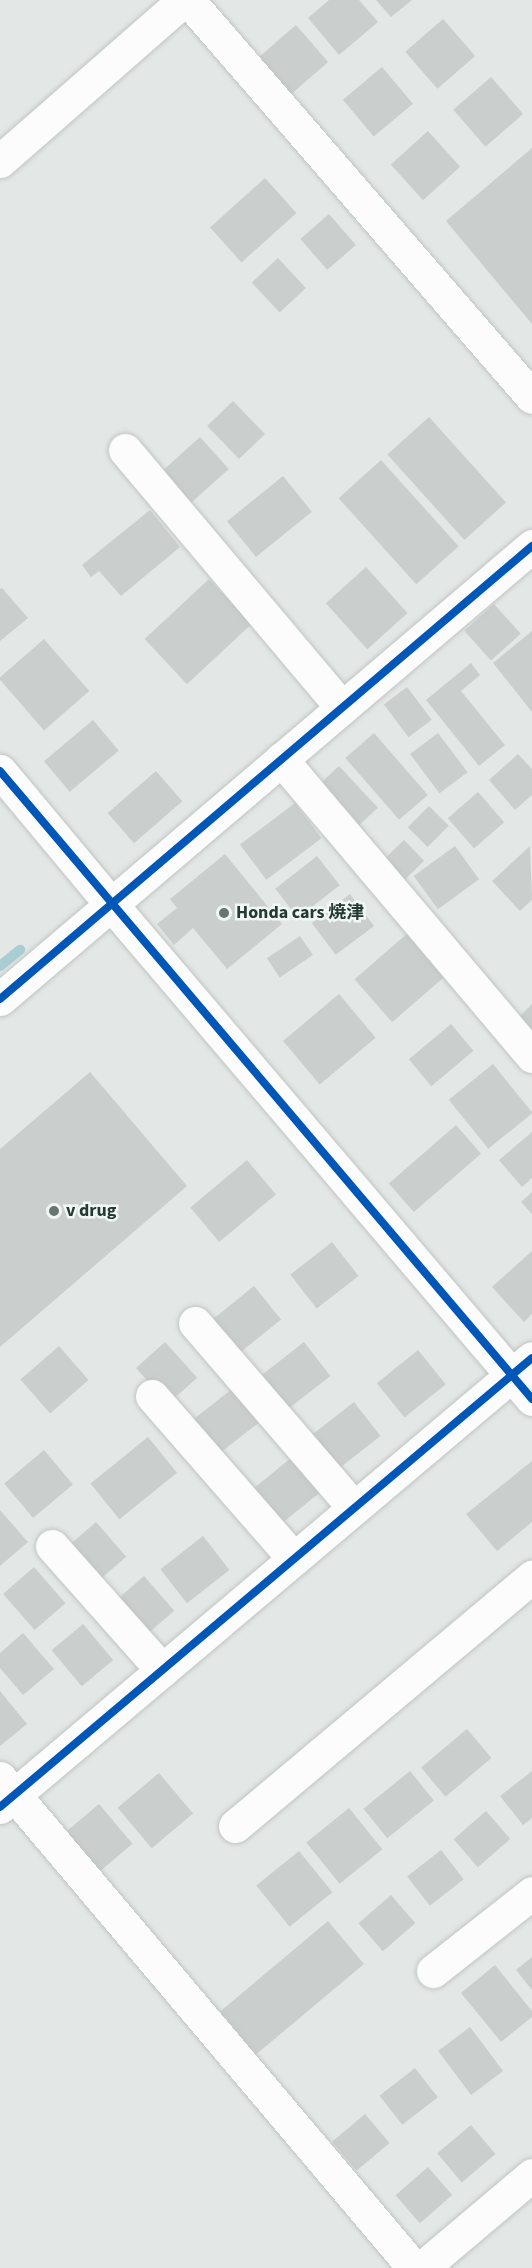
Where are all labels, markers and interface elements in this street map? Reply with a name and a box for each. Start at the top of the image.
place label: Honda cars 焼津 [236,902,364,924]
marker: Honda cars 焼津 [217,906,231,920]
place label: v drug [66,1200,116,1222]
marker: v drug [47,1204,61,1218]

